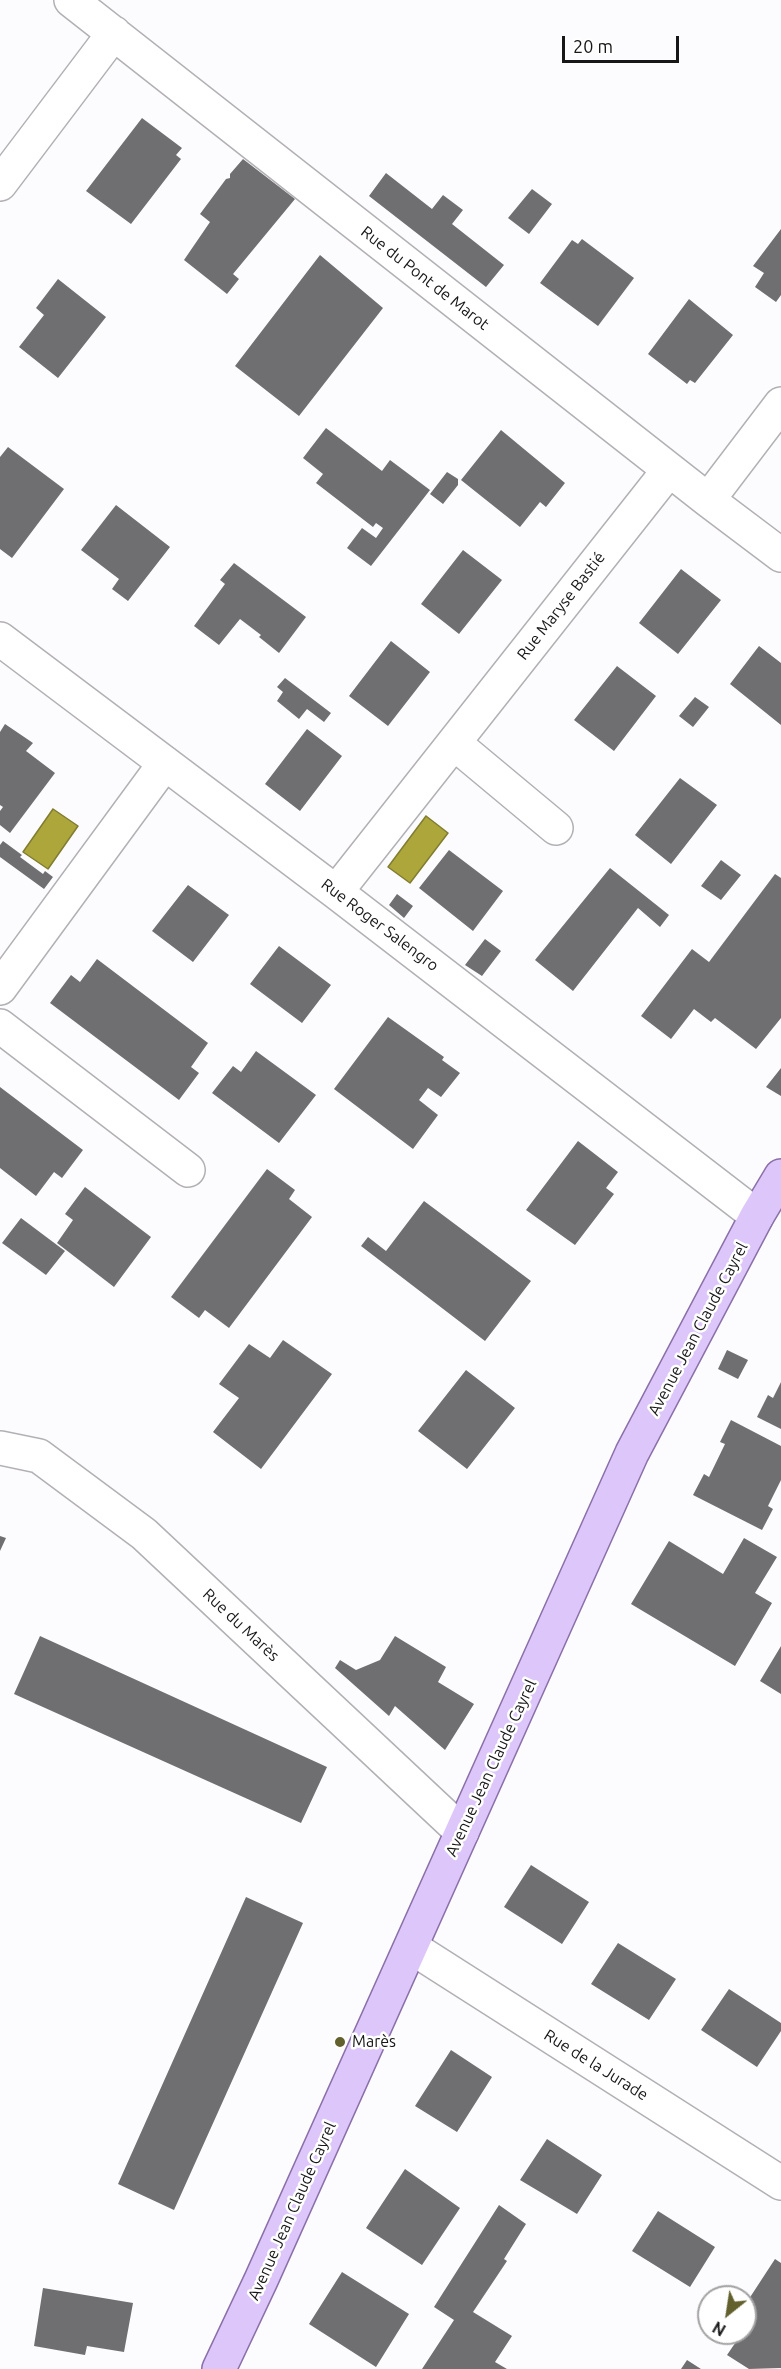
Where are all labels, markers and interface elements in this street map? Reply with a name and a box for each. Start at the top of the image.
scale bar [565,24,682,62]
text: 20 m [573,36,613,56]
street label: Rue du Pont de Marot [357,222,493,334]
street label: Rue Maryse Bastié [513,548,609,664]
street label: Rue Roger Salengro [318,875,442,975]
street label: Avenue Jean Claude Cayrel [644,1239,752,1419]
street label: Rue du Marès [199,1585,283,1665]
street label: Avenue Jean Claude Cayrel [441,1676,541,1860]
street label: Rue de la Jurade [540,2025,652,2105]
place label: Marès [352,2032,396,2052]
marker: Marès [333,2035,347,2049]
street label: Avenue Jean Claude Cayrel [244,2119,340,2303]
north arrow [697,2285,757,2345]
text: N [709,2318,729,2340]

